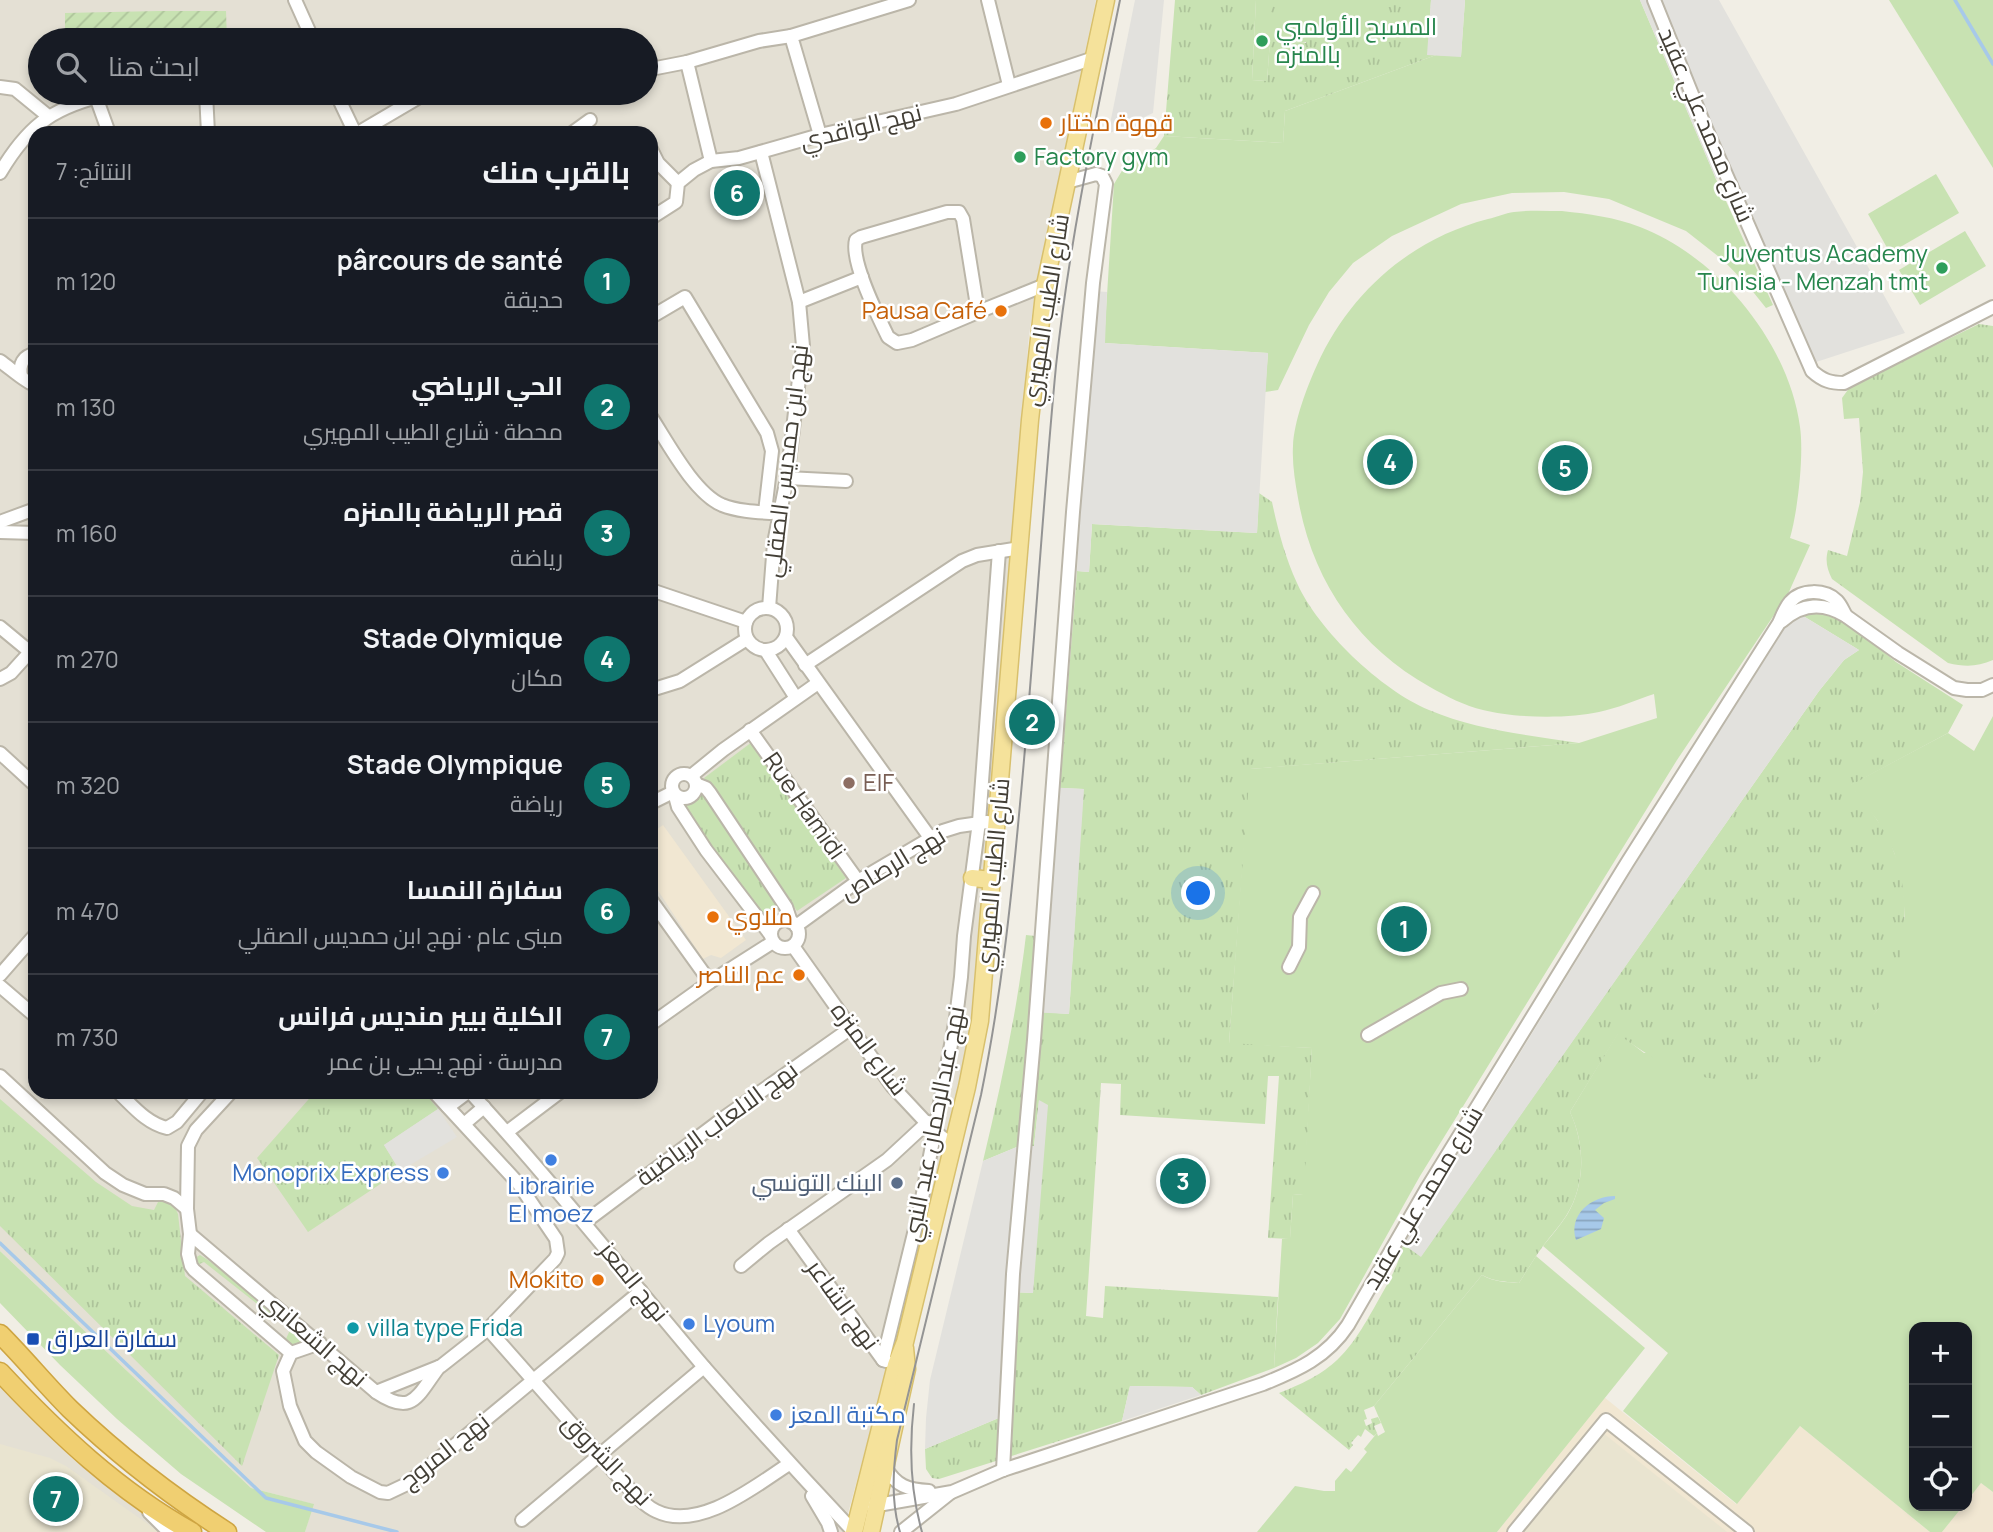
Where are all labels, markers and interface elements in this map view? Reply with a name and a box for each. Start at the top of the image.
place label: المسبح الأولمبي بالمنزه [1276,9,1437,70]
street label: شارع محمد علي عقيد [1648,22,1763,228]
search box [28,28,658,105]
marker: المسبح الأولمبي بالمنزه [1254,33,1270,49]
icon: search [52,48,90,86]
text: ابحث هنا [108,48,200,84]
street label: نهج الواقدي [796,94,926,160]
place label: قهوة مختار [1058,105,1173,138]
marker: قهوة مختار [1038,115,1054,131]
place label: Factory gym [1034,139,1169,172]
marker: Factory gym [1012,149,1028,165]
text: بالقرب منك [482,151,630,192]
text: النتائج: 7 [56,155,132,187]
pin: 6 [714,167,760,219]
street label: شارع الطيب المهيري [1013,211,1079,409]
place label: Juventus Academy Tunisia - Menzah tmt [1698,236,1928,297]
text: pârcours de santé [337,242,563,278]
marker: Juventus Academy Tunisia - Menzah tmt [1934,260,1950,276]
text: 120 m [56,265,116,297]
text: 1 [602,265,612,297]
text: حديقة [504,283,563,315]
place label: Pausa Café [862,293,987,326]
marker: Pausa Café [993,303,1009,319]
street label: نهج ابن حمديس الصقلي [754,343,819,580]
text: الحي الرياضي [411,367,563,403]
text: 130 m [56,391,116,423]
text: 2 [600,391,614,423]
text: محطة · شارع الطيب المهيري [303,415,563,447]
pin: 4 [1367,436,1413,488]
pin: 5 [1542,442,1588,494]
text: قصر الرياضة بالمنزه [343,493,563,529]
text: 160 m [56,517,117,549]
text: 3 [600,517,614,549]
text: رياضة [510,541,563,573]
text: Stade Olymique [363,620,563,656]
text: 270 m [56,643,119,675]
text: 4 [600,643,614,675]
text: مكان [511,661,563,693]
pin: 2 [1009,696,1055,748]
street label: Rue Hamidi [756,745,854,865]
text: Stade Olympique [347,746,563,782]
place label: EIF [863,765,894,798]
text: 320 m [56,769,120,801]
text: 5 [600,769,614,801]
marker: EIF [841,775,857,791]
street label: شارع الطيب المهيري [967,776,1019,974]
text: رياضة [510,787,563,819]
street label: نهج الرصاص [833,818,952,908]
text: سفارة النمسا [407,871,563,907]
your location [1181,876,1215,910]
text: 470 m [56,895,119,927]
text: 6 [600,895,614,927]
place label: ملاوي [727,899,793,935]
pin: 1 [1381,903,1427,955]
marker: ملاوي [705,909,721,925]
text: مبنى عام · نهج ابن حمديس الصقلي [238,919,563,951]
place label: عم الناصر [695,957,785,991]
marker: عم الناصر [791,967,807,983]
street label: شارع المنزه [823,995,916,1102]
text: الكلية بيير منديس فرانس [278,997,563,1033]
street label: نهج عبدالرحمان عبد النبي [893,1003,976,1245]
text: 730 m [56,1021,118,1053]
text: 7 [601,1021,613,1053]
text: مدرسة · نهج يحيى بن عمر [328,1045,563,1077]
street label: نهج الالعاب الرياضية [628,1053,804,1194]
street label: شارع محمد علي عقيد [1354,1099,1493,1297]
marker: Librairie El moez [543,1152,559,1168]
place label: Monoprix Express [232,1155,429,1188]
pin: 3 [1160,1155,1206,1207]
marker: Monoprix Express [435,1165,451,1181]
place label: البنك التونسي [752,1165,883,1201]
place label: Librairie El moez [507,1168,595,1229]
marker: البنك التونسي [889,1175,905,1191]
street label: نهج المعز [591,1233,678,1329]
street label: نهج الشاعر [798,1251,888,1357]
place label: Mokito [509,1262,584,1295]
marker: Mokito [590,1272,606,1288]
street label: نهج الشعانبي [252,1282,375,1396]
place label: Lyoum [703,1306,775,1339]
place label: villa type Frida [367,1310,523,1343]
marker: Lyoum [681,1316,697,1332]
marker: villa type Frida [345,1320,361,1336]
place label: سفارة العراق [47,1321,177,1354]
map controls [1909,1322,1972,1511]
button: + [1909,1322,1972,1385]
marker: سفارة العراق [25,1331,41,1347]
button: − [1909,1385,1972,1448]
place label: مكتبة المعز [788,1397,906,1430]
street label: نهج المروج [392,1404,496,1496]
street label: نهج الشروق [555,1406,660,1513]
marker: مكتبة المعز [768,1407,784,1423]
button: locate [1909,1448,1972,1511]
pin: 7 [33,1473,79,1525]

